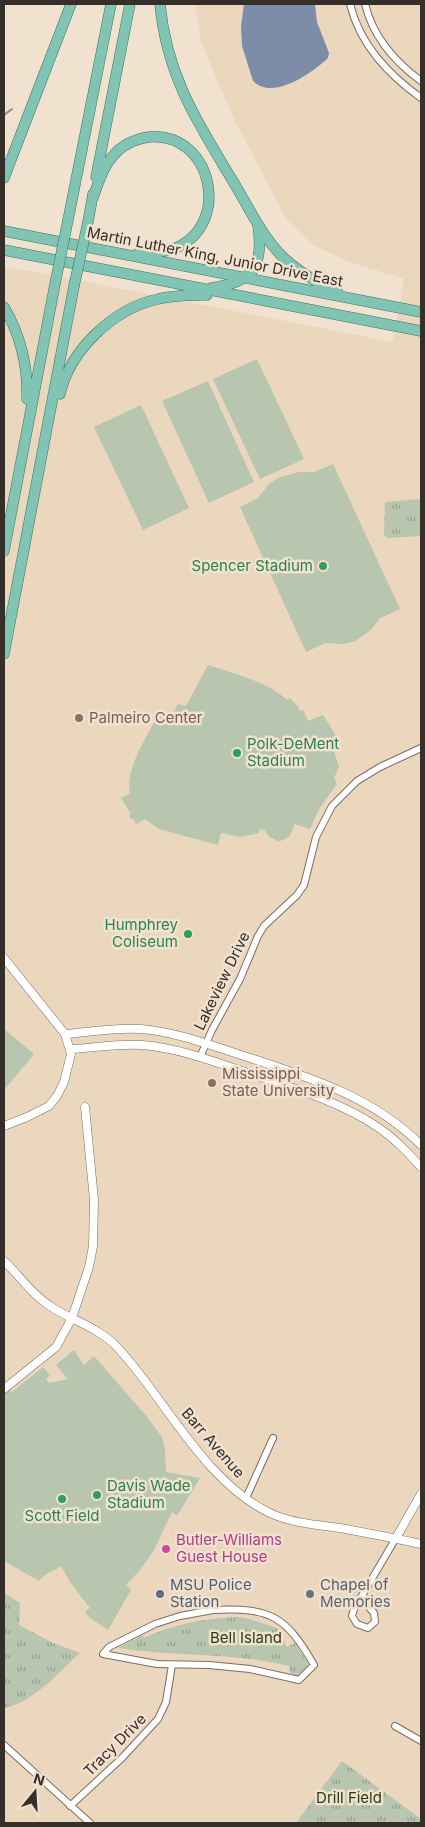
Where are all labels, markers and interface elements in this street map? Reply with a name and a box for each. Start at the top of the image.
street label: Martin Luther King, Junior Drive East [86,222,345,291]
place label: Spencer Stadium [192,556,313,575]
marker: Spencer Stadium [317,560,329,572]
place label: Palmeiro Center [89,708,203,727]
marker: Palmeiro Center [73,712,85,724]
place label: Polk-DeMent Stadium [247,734,339,770]
marker: Polk-DeMent Stadium [231,747,243,759]
place label: Humphrey Coliseum [105,915,179,951]
marker: Humphrey Coliseum [182,928,194,940]
street label: Lakeview Drive [189,928,254,1033]
place label: Mississippi State University [222,1064,335,1100]
marker: Mississippi State University [206,1077,218,1089]
street label: Barr Avenue [178,1404,249,1482]
place label: Davis Wade Stadium [107,1476,191,1512]
marker: Davis Wade Stadium [91,1489,103,1501]
marker: Scott Field [56,1493,68,1505]
place label: Scott Field [25,1506,99,1525]
place label: Butler-Williams Guest House [176,1530,282,1566]
marker: Butler-Williams Guest House [160,1543,172,1555]
place label: MSU Police Station [170,1575,252,1611]
place label: Chapel of Memories [320,1575,391,1611]
marker: MSU Police Station [154,1588,166,1600]
marker: Chapel of Memories [304,1588,316,1600]
park label: Bell Island [210,1628,282,1647]
street label: Tracy Drive [79,1709,150,1780]
north arrow [10,1767,60,1817]
text: N [31,1769,47,1789]
park label: Drill Field [316,1788,382,1807]

